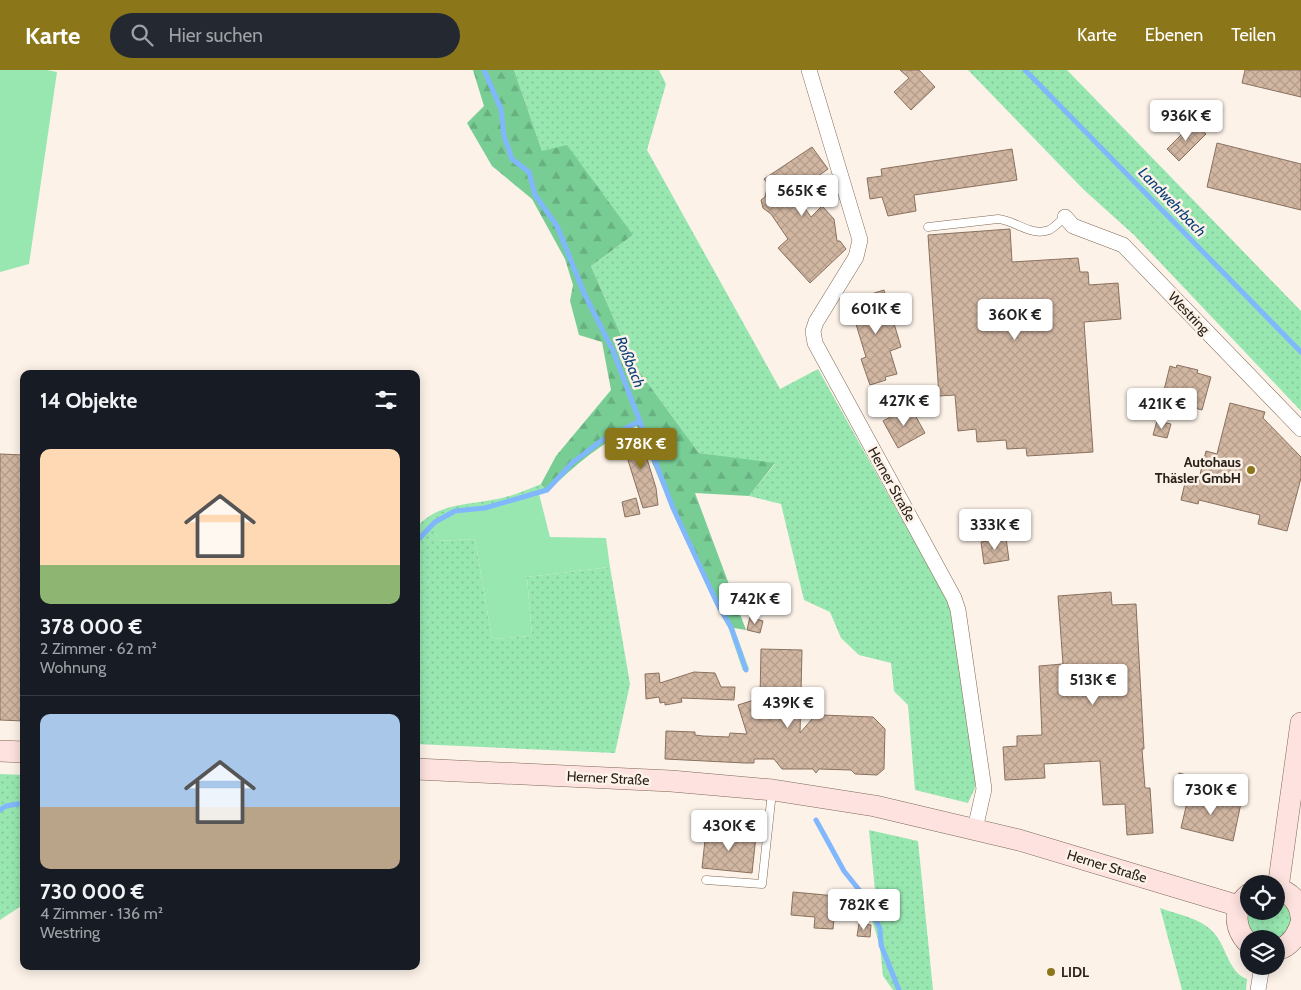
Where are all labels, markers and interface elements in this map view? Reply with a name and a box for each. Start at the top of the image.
search box [110,13,460,58]
text: Karte [25,21,80,50]
icon: search [128,21,156,49]
text: Hier suchen [168,24,263,47]
text: Karte [1077,24,1117,46]
text: Ebenen [1145,24,1203,46]
text: Teilen [1231,24,1276,46]
pin: 936K € [1145,100,1227,142]
text: 936K € [1161,106,1211,125]
water label: Landwehrbach [1135,164,1209,240]
pin: 565K € [761,174,843,217]
text: 565K € [777,181,827,200]
street label: Westring [1164,288,1214,339]
pin: 601K € [835,292,917,335]
pin: 360K € [974,298,1056,341]
text: 601K € [851,299,901,318]
text: 360K € [989,305,1041,324]
water label: Roßbach [612,334,648,390]
pin: 427K € [863,384,945,427]
icon: filters [372,386,400,414]
text: 14 Objekte [40,388,137,413]
pin: 421K € [1121,388,1203,430]
text: 427K € [879,391,929,410]
text: 421K € [1138,394,1186,413]
pin: 378K € [600,428,682,470]
text: 378K € [616,434,666,453]
street label: Herner Straße [864,443,920,525]
place label: Autohaus Thäsler GmbH [1155,453,1241,487]
marker: Autohaus Thäsler GmbH [1245,464,1257,476]
icon: home [175,481,265,571]
pin: 333K € [954,508,1036,551]
text: 333K € [970,515,1020,534]
pin: 742K € [714,582,796,625]
text: 742K € [730,589,780,608]
text: 378 000 € [40,614,142,639]
text: 2 Zimmer · 62 m² [40,639,157,658]
text: Wohnung [40,658,106,677]
pin: 513K € [1052,664,1134,706]
text: 513K € [1069,670,1117,689]
pin: 439K € [747,686,829,729]
text: 439K € [762,693,814,712]
icon: home [175,747,265,837]
street label: Herner Straße [566,767,650,789]
pin: 730K € [1170,774,1252,816]
text: 730K € [1185,780,1237,799]
pin: 430K € [688,810,770,852]
text: 430K € [702,816,756,835]
street label: Herner Straße [1065,845,1149,887]
map controls [1240,875,1285,975]
button: locate [1240,875,1285,920]
text: 730 000 € [40,879,144,904]
pin: 782K € [823,888,905,931]
text: 782K € [839,895,889,914]
text: 4 Zimmer · 136 m² [40,904,163,923]
text: Westring [40,923,100,942]
button: layers [1240,930,1285,975]
place label: LIDL [1061,963,1089,981]
marker: LIDL [1045,966,1057,978]

